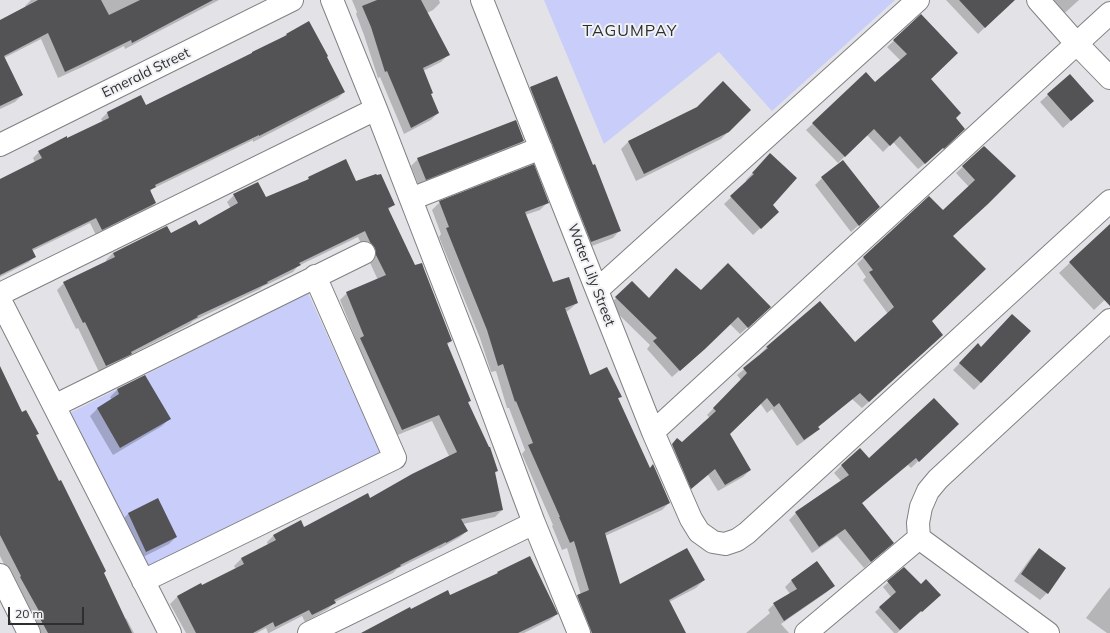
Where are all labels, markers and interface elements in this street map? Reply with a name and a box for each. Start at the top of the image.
district label: TAGUMPAY [583,21,677,41]
street label: Emerald Street [99,44,193,102]
street label: Water Lily Street [564,221,618,329]
scale bar [10,599,86,625]
text: 20 m [15,606,43,621]

